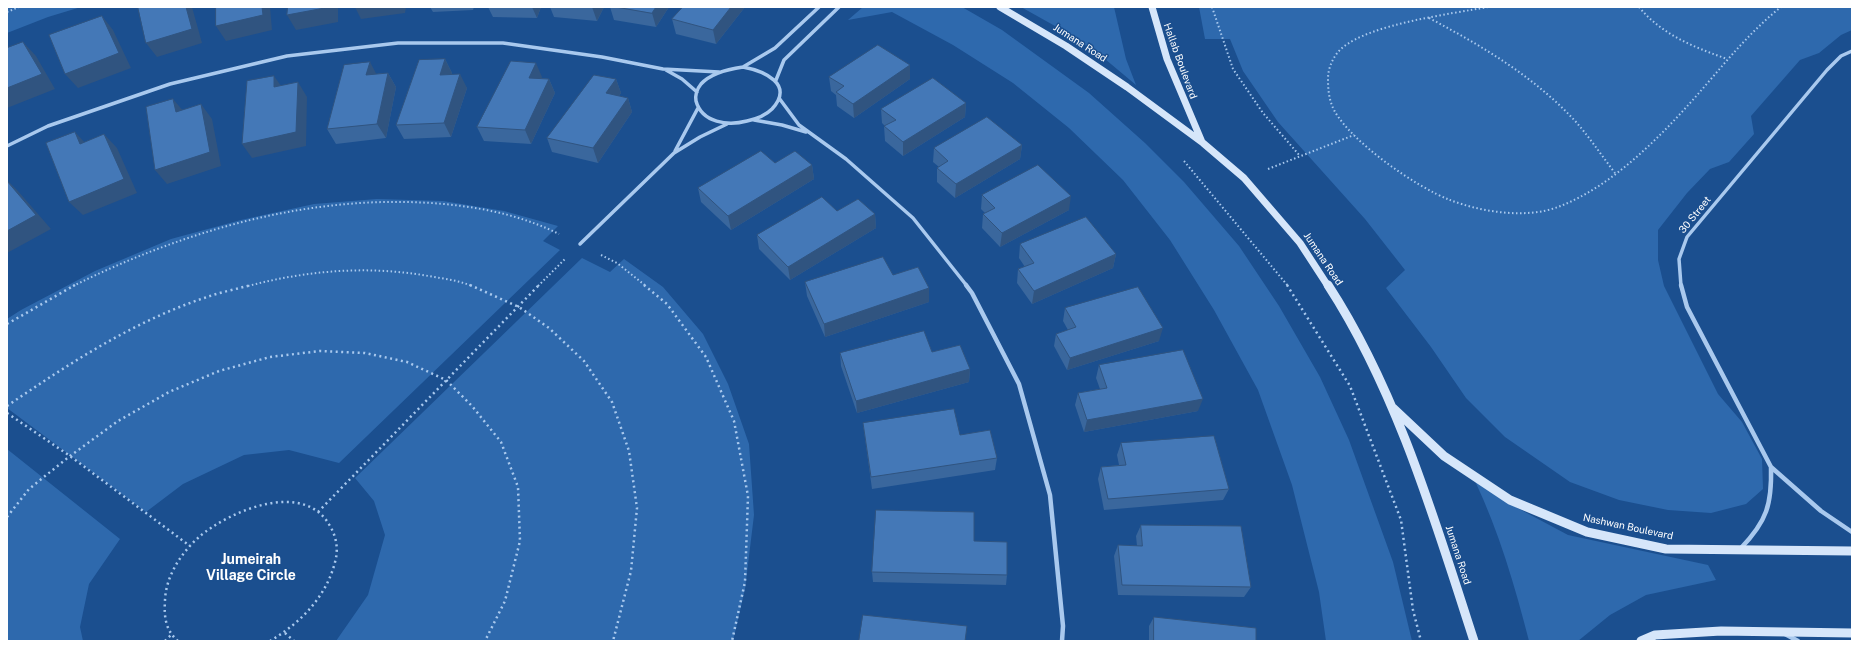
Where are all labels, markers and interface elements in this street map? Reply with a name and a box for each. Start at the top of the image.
street label: Jumana Road [1051,21,1109,65]
street label: Hallab Boulevard [1161,21,1199,101]
street label: 30 Street [1676,194,1714,236]
street label: Jumana Road [1301,230,1345,288]
street label: Nashwan Boulevard [1582,512,1674,542]
street label: Jumana Road [1443,524,1473,586]
district label: Jumeirah Village Circle [206,552,296,584]

